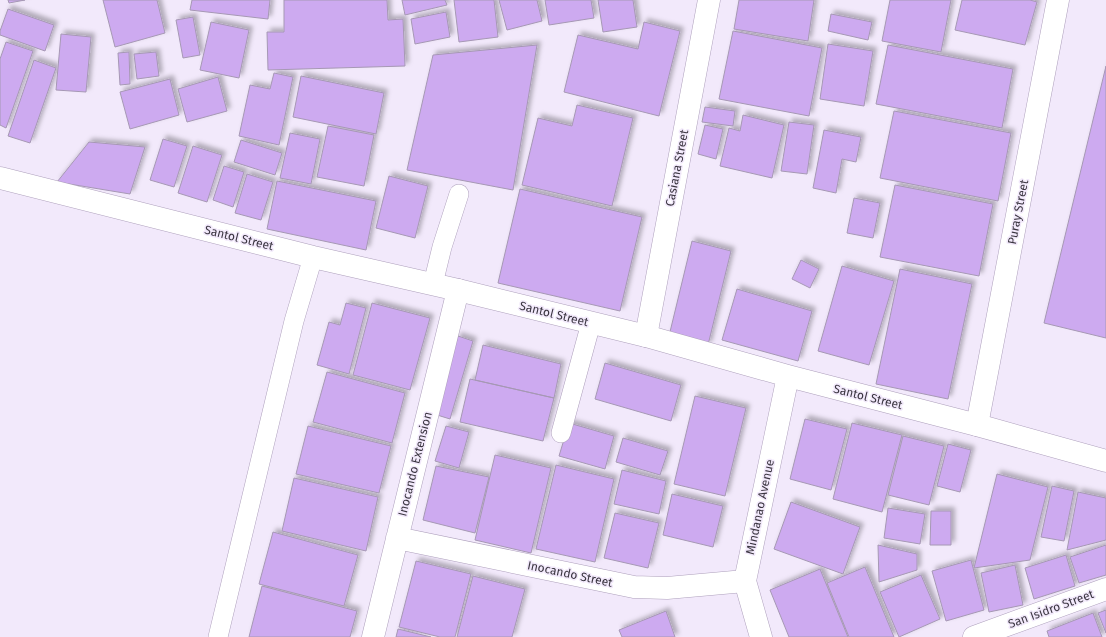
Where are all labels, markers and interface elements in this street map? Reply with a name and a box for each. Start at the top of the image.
street label: Casiana Street [663,128,691,208]
street label: Puray Street [1005,178,1031,246]
street label: Santol Street [203,223,276,253]
street label: Santol Street [518,299,591,329]
street label: Santol Street [832,382,905,412]
street label: Inocando Extension [395,410,435,518]
street label: Mindanao Avenue [743,458,777,556]
street label: Inocando Street [526,558,614,590]
street label: San Isidro Street [1006,587,1096,631]

